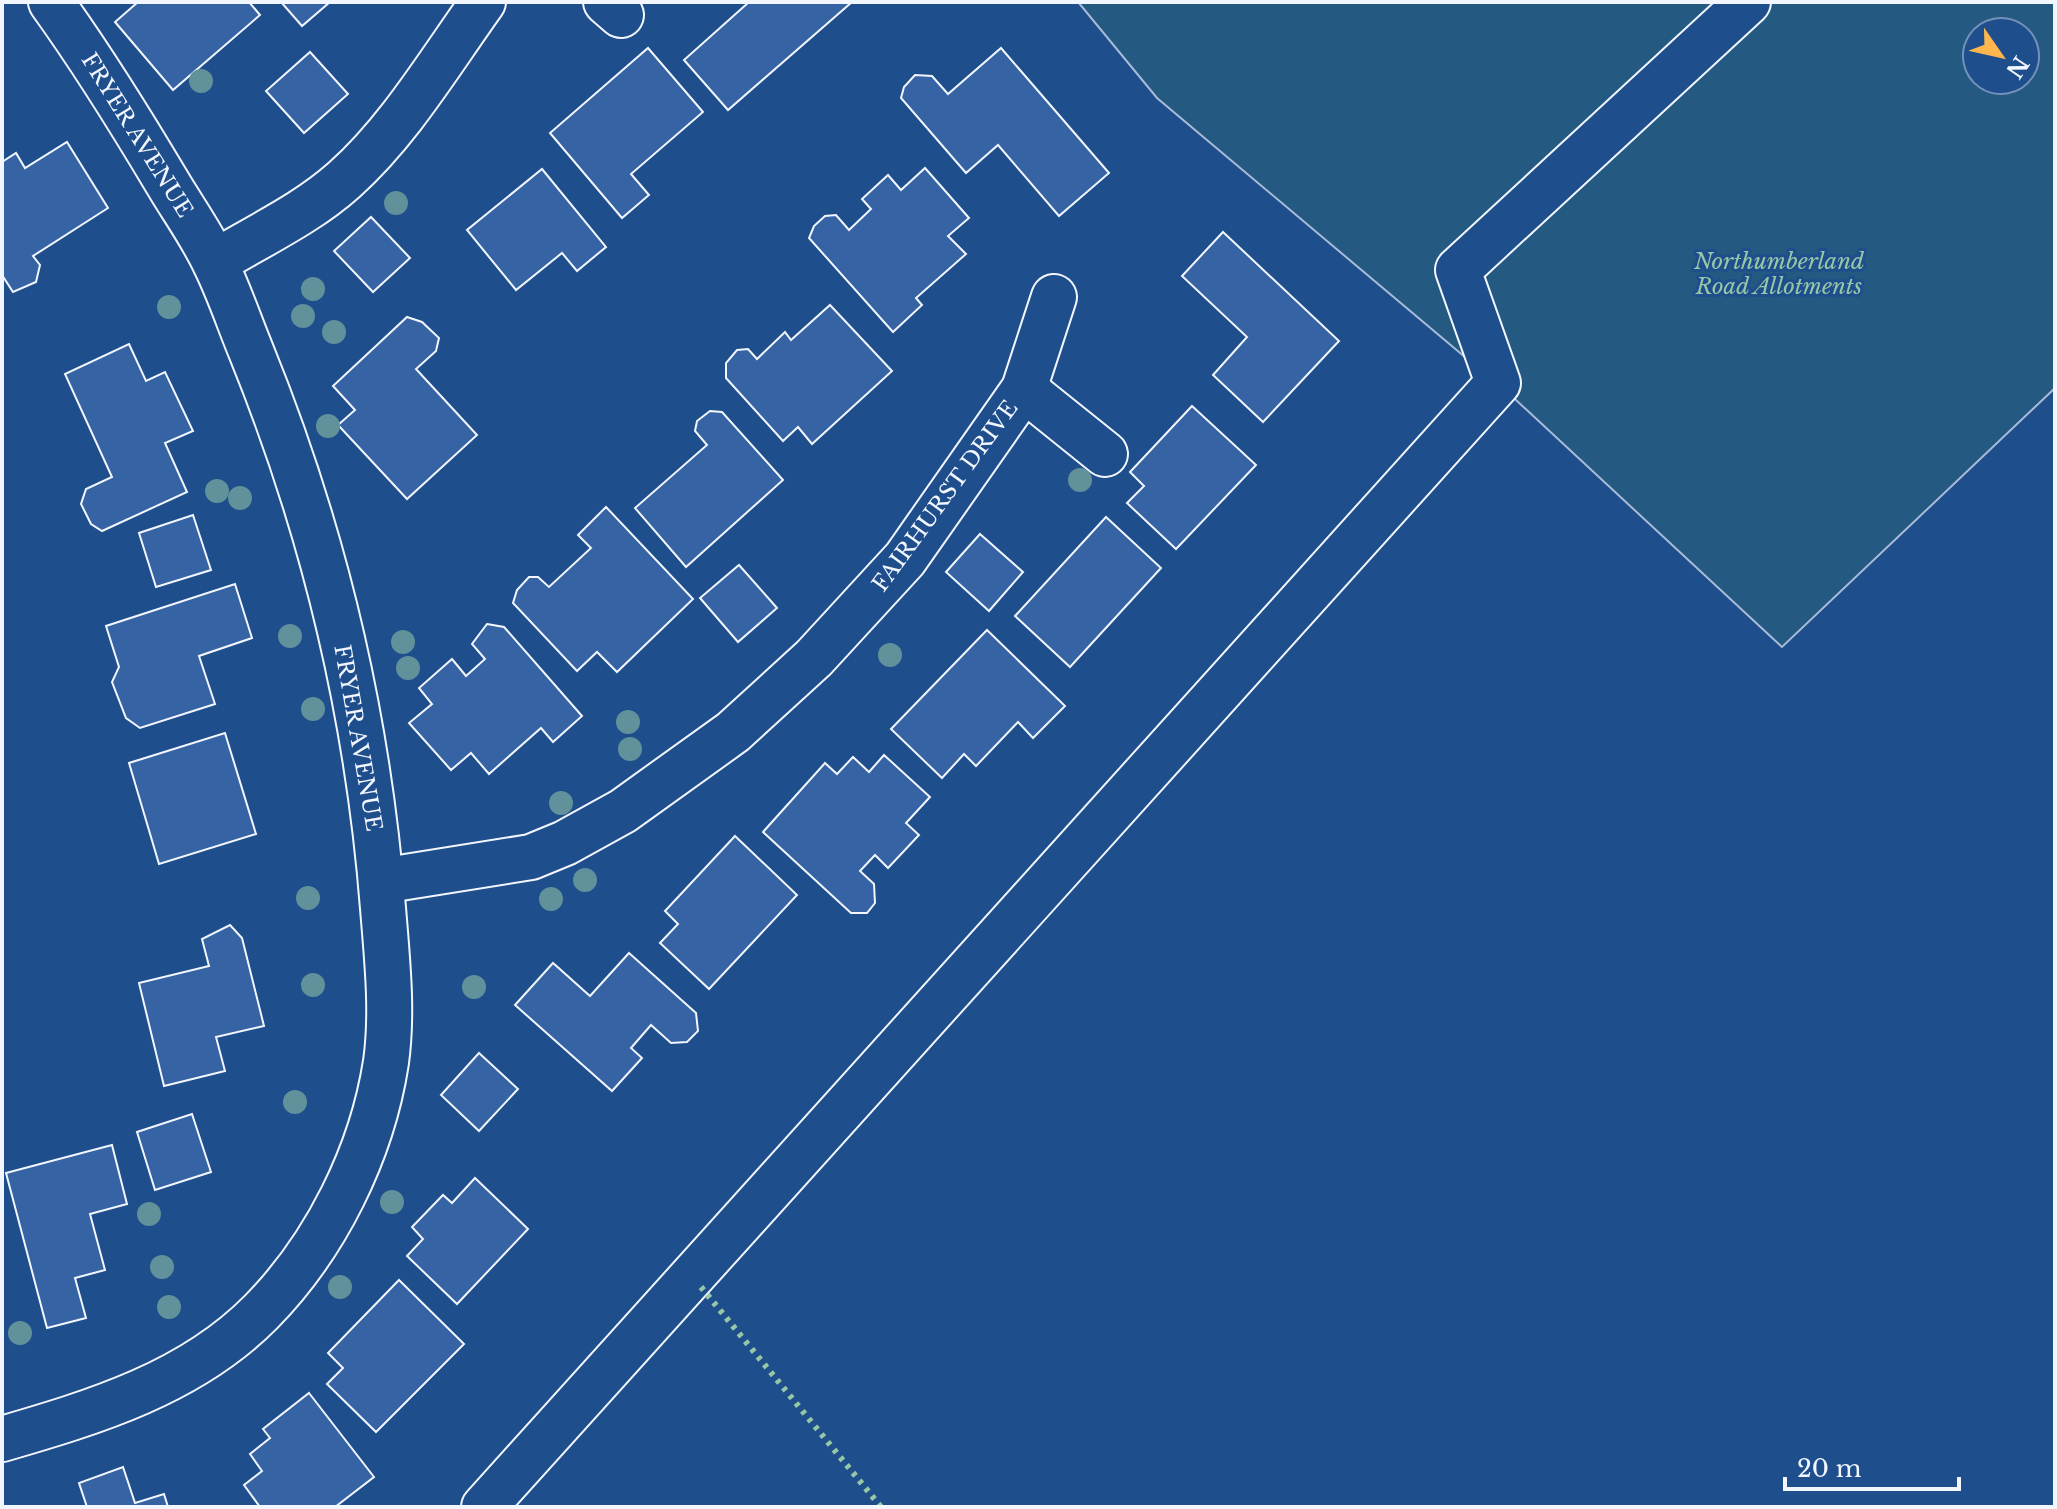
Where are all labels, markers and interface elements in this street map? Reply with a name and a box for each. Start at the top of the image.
north arrow [1961,16,2041,96]
street label: FRYER AVENUE [76,48,198,222]
text: N [2000,51,2034,83]
park label: Northumberland Road Allotments [1693,248,1865,300]
street label: FAIRHURST DRIVE [867,395,1023,597]
street label: FRYER AVENUE [328,643,388,833]
scale bar [1785,1441,1959,1491]
text: 20 m [1797,1454,1862,1483]

